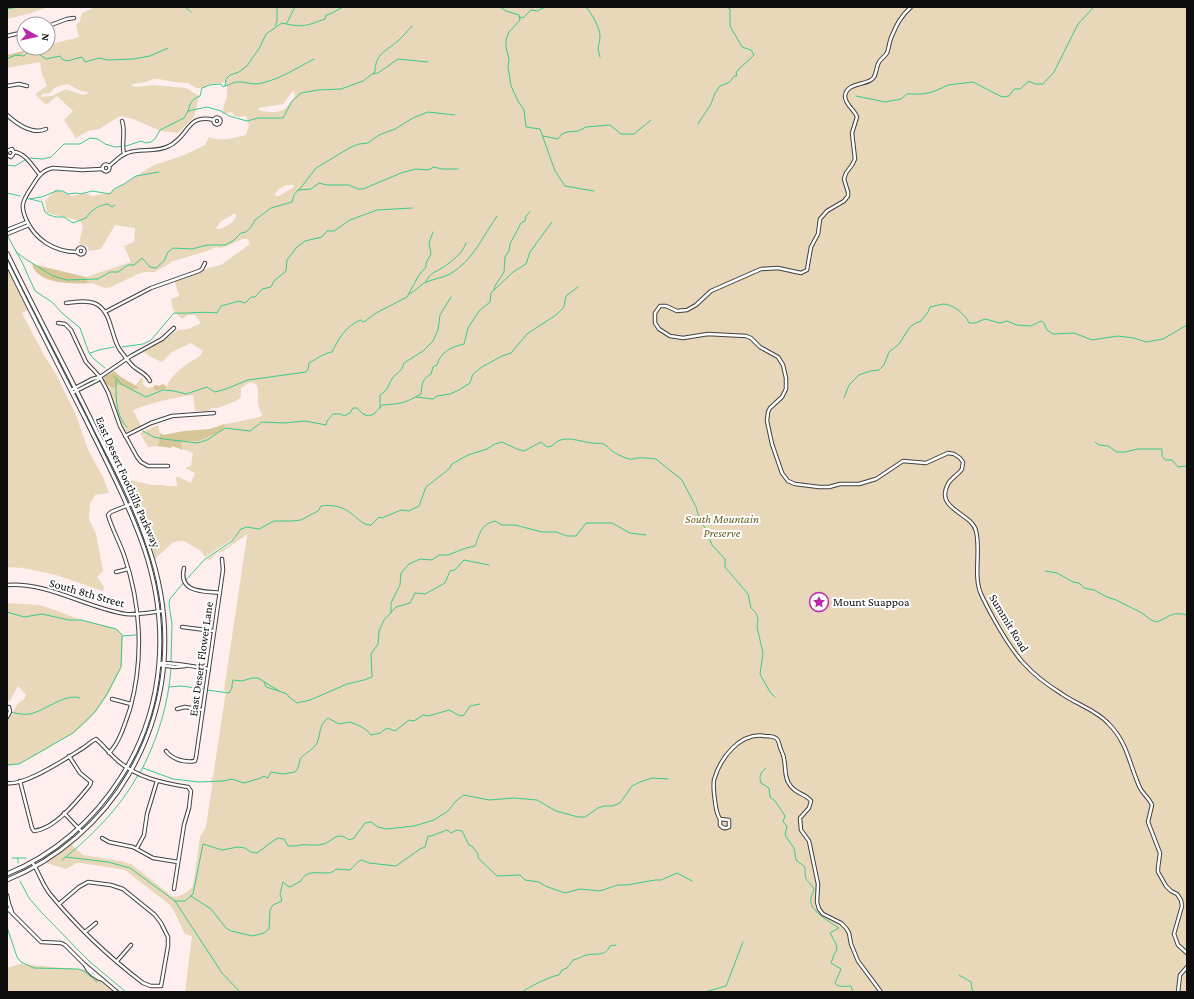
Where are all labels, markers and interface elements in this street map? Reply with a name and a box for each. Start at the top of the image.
north arrow [16,16,56,56]
text: N [39,33,52,42]
street label: East Desert Foothills Parkway [93,414,163,550]
park label: South Mountain Preserve [685,512,759,540]
street label: South 8th Street [48,576,127,611]
place icon: Mount Suappoa [808,591,830,613]
street label: Summit Road [986,592,1032,655]
place label: Mount Suappoa [833,595,910,609]
street label: East Desert Flower Lane [186,601,216,717]

